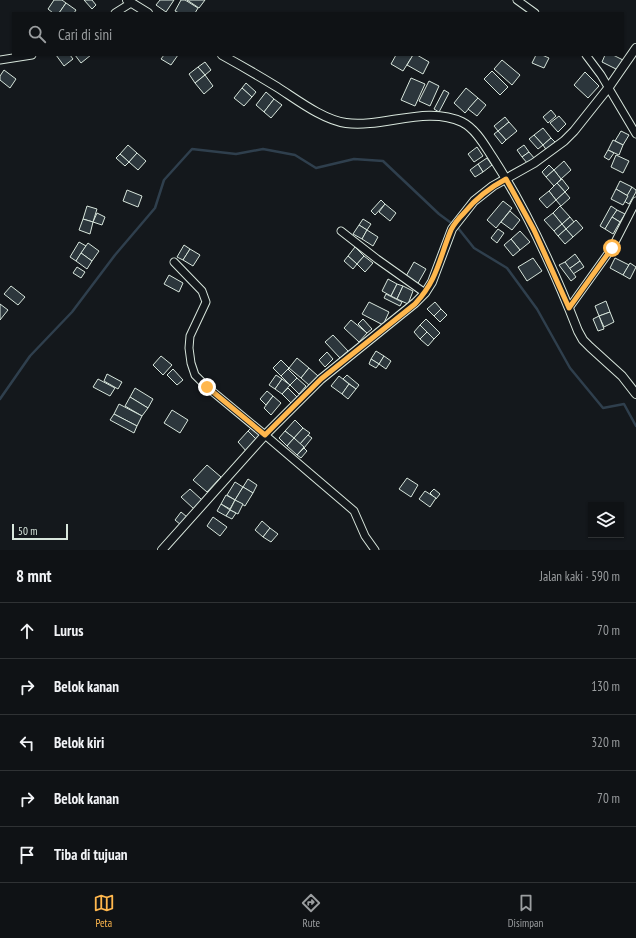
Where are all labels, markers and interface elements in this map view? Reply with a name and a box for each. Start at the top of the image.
search box [12,12,624,56]
icon: search [26,23,48,45]
text: Cari di sini [58,25,112,44]
route start [603,239,621,257]
route end [198,378,216,396]
map controls [588,502,624,538]
button: layers [588,502,624,538]
scale bar [12,522,68,541]
text: 50 m [18,524,37,538]
text: 8 mnt [16,565,51,587]
text: Jalan kaki · 590 m [540,568,620,585]
icon: ahead [16,620,38,642]
text: Lurus [54,621,83,640]
text: 70 m [597,622,620,639]
icon: right [16,676,38,698]
text: Belok kanan [54,677,119,696]
text: 130 m [591,678,620,695]
icon: left [16,732,38,754]
text: Belok kiri [54,733,104,752]
text: 320 m [591,734,620,751]
icon: right [16,788,38,810]
text: Belok kanan [54,789,119,808]
text: 70 m [597,790,620,807]
icon: arrive [16,844,38,866]
text: Tiba di tujuan [54,845,128,864]
tab: Peta [93,892,115,930]
tab: Rute [300,892,322,930]
tab: Disimpan [508,892,543,930]

